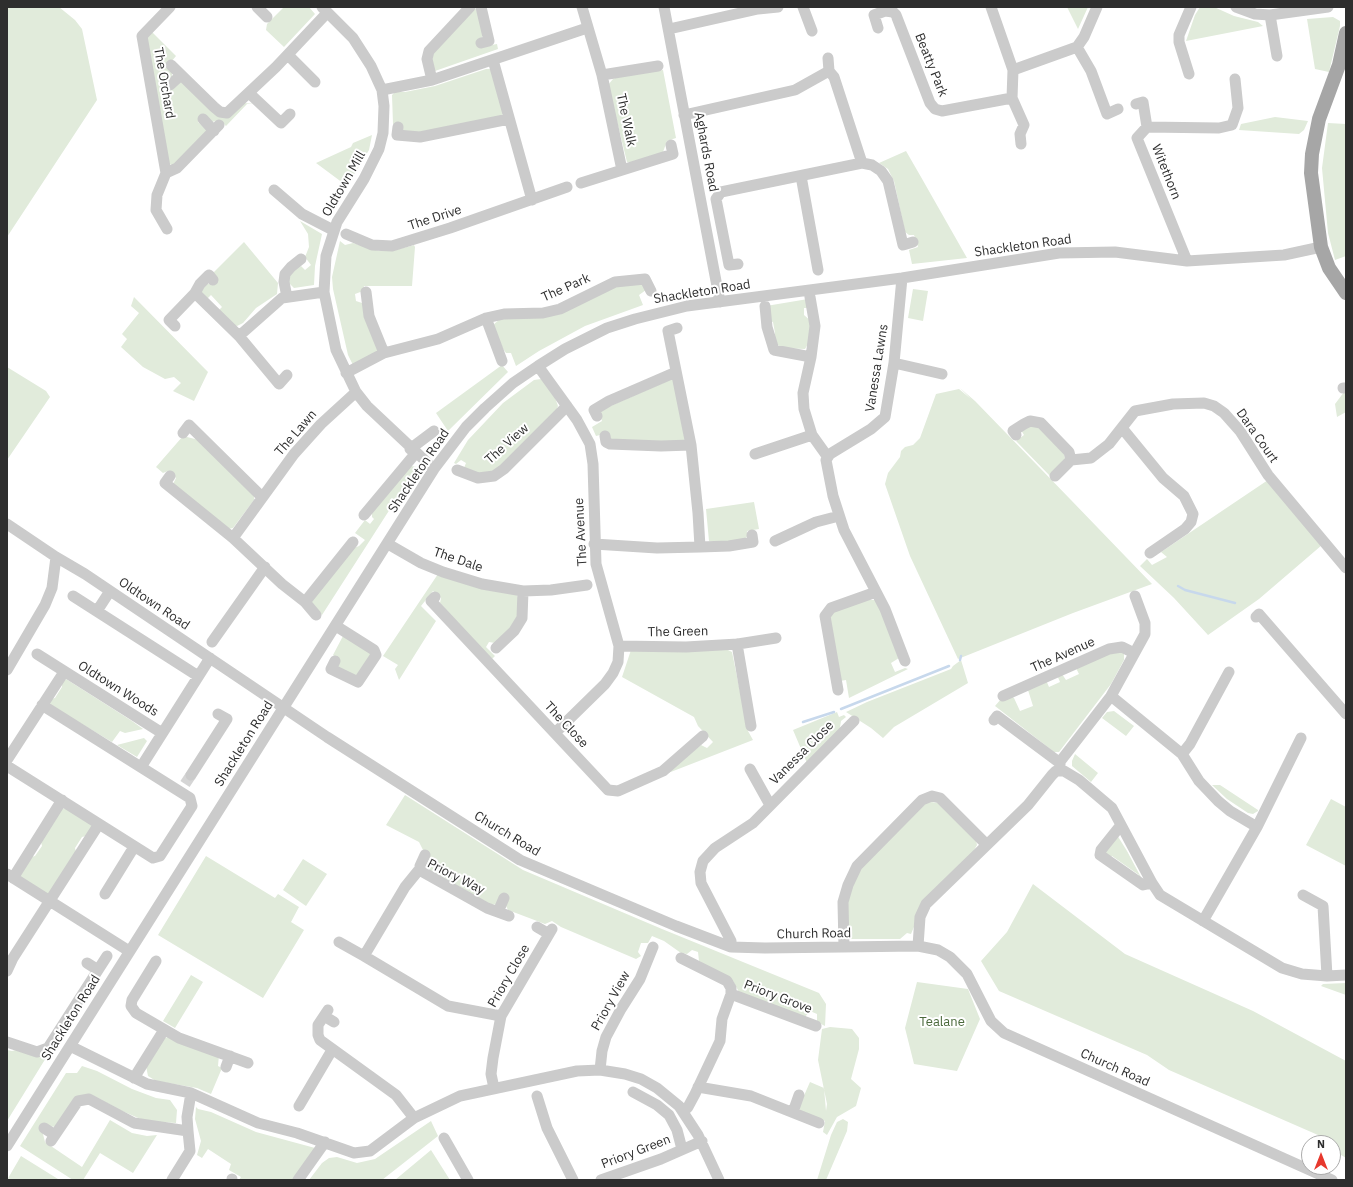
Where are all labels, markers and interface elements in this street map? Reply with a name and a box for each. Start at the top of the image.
street label: Beatty Park [911,31,951,99]
street label: The Orchard [150,46,178,120]
street label: The Walk [613,92,639,148]
street label: Aghards Road [691,111,721,193]
street label: Witethorn [1148,142,1184,202]
street label: Oldtown Mill [319,148,369,220]
street label: The Drive [406,202,464,234]
street label: Shackleton Road [973,231,1073,261]
street label: The Park [539,270,593,306]
street label: Shackleton Road [652,277,752,307]
street label: Vanessa Lawns [862,323,892,413]
street label: Dara Court [1233,406,1281,466]
street label: The Lawn [272,407,320,459]
street label: The View [482,420,532,468]
street label: Shackleton Road [385,426,453,516]
street label: The Avenue [571,497,591,567]
street label: The Dale [431,544,485,576]
street label: Oldtown Road [116,575,192,633]
street label: The Green [648,624,708,640]
street label: The Avenue [1029,634,1097,676]
street label: Oldtown Woods [75,658,161,720]
street label: Shackleton Road [211,698,277,790]
street label: The Close [541,699,591,751]
street label: Vanessa Close [767,718,837,788]
street label: Church Road [471,808,543,860]
street label: Priory Way [425,856,487,898]
street label: Church Road [777,926,851,942]
street label: Priory Close [485,942,533,1010]
street label: Priory View [588,968,634,1034]
street label: Shackleton Road [38,972,104,1064]
street label: Priory Grove [742,977,814,1017]
park label: Tealane [919,1014,965,1030]
street label: Church Road [1078,1046,1152,1090]
street label: Priory Green [599,1132,673,1172]
north arrow [1301,1135,1341,1175]
text: N [1317,1137,1325,1151]

